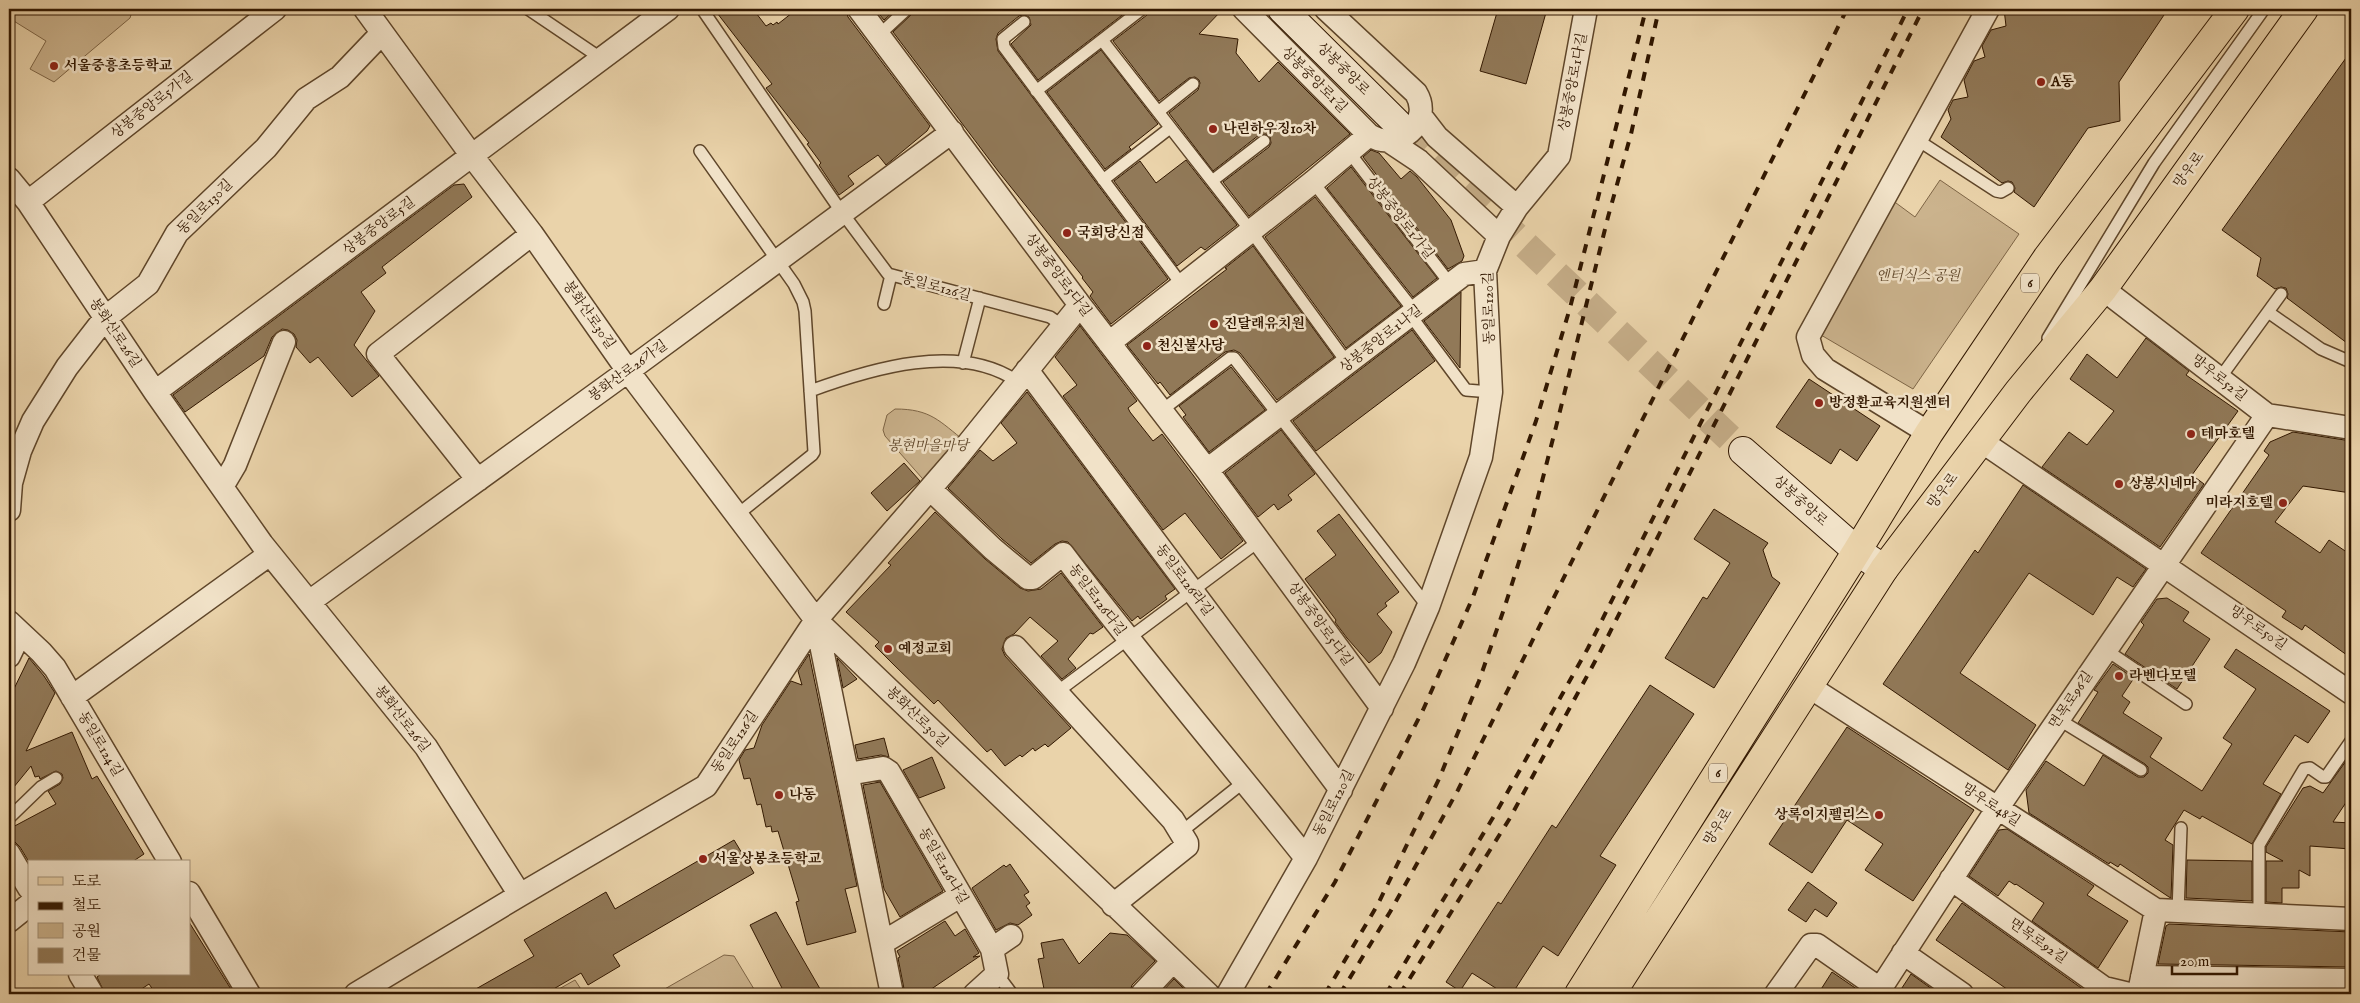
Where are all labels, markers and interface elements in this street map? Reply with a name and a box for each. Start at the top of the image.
street label: 상봉중앙로1다길 [1555,31,1591,133]
street label: 상봉중앙로 [1313,39,1374,100]
street label: 상봉중앙로1길 [1277,43,1351,117]
place label: 서울중흥초등학교 [64,57,173,75]
marker: 서울중흥초등학교 [48,60,60,72]
street label: 상봉중앙로5가길 [107,67,197,143]
place label: A동 [2050,73,2074,91]
marker: A동 [2035,76,2047,88]
place label: 나린하우징10차 [1223,120,1317,138]
marker: 나린하우징10차 [1207,123,1219,135]
street label: 망우로 [2170,148,2208,192]
street label: 상봉중앙로1가길 [1362,173,1438,263]
street label: 동일로130길 [173,175,237,239]
street label: 상봉중앙로5길 [339,193,419,259]
place label: 국회당신점 [1077,224,1145,242]
marker: 국회당신점 [1061,227,1073,239]
street label: 상봉중앙로5다길 [1021,230,1095,320]
park label: 엔터식스 공원 [1876,267,1962,285]
street label: 동일로126길 [899,269,973,305]
street label: 동일로120길 [1479,271,1499,345]
road number: 6 [2021,274,2039,292]
street label: 봉화산로30길 [559,277,619,353]
street label: 봉화산로26길 [85,295,145,371]
street label: 상봉중앙로1나길 [1336,301,1426,377]
place label: 진달래유치원 [1224,315,1305,333]
marker: 진달래유치원 [1208,318,1220,330]
street label: 봉화산로26가길 [585,336,671,406]
place label: 천신불사당 [1157,337,1225,355]
marker: 천신불사당 [1141,340,1153,352]
street label: 망우로52길 [2188,351,2250,405]
place label: 방정환교육지원센터 [1829,394,1951,412]
marker: 방정환교육지원센터 [1813,397,1825,409]
place label: 테마호텔 [2201,425,2255,443]
marker: 테마호텔 [2185,428,2197,440]
park label: 봉현마을마당 [887,437,971,455]
street label: 망우로 [1924,469,1963,513]
street label: 상봉중앙로 [1769,472,1831,531]
place label: 상봉시네마 [2129,475,2197,493]
marker: 상봉시네마 [2113,478,2125,490]
place label: 미라지호텔 [2205,494,2273,512]
marker: 미라지호텔 [2277,497,2289,509]
street label: 동일로126라길 [1151,541,1217,619]
street label: 동일로126다길 [1064,561,1130,639]
street label: 상봉중앙로5다길 [1283,578,1357,670]
street label: 망우로50길 [2226,602,2290,654]
place label: 예정교회 [898,640,952,658]
marker: 예정교회 [882,643,894,655]
place label: 라벤다모텔 [2129,667,2197,685]
street label: 면목로96길 [2045,668,2097,732]
marker: 라벤다모텔 [2113,670,2125,682]
street label: 봉화산로26길 [370,682,434,756]
street label: 봉화산로30길 [882,683,952,751]
street label: 동일로126길 [707,707,763,777]
street label: 동일로124길 [74,708,126,780]
road number: 6 [1709,764,1727,782]
street label: 동일로120길 [1309,766,1359,840]
street label: 망우로48길 [1958,779,2024,831]
place label: 나동 [789,786,817,804]
marker: 나동 [773,789,785,801]
street label: 망우로 [1700,805,1737,849]
place label: 상록이지펠리스 [1774,806,1869,824]
marker: 상록이지펠리스 [1873,809,1885,821]
street label: 동일로126나길 [914,825,972,907]
place label: 서울상봉초등학교 [713,850,822,868]
marker: 서울상봉초등학교 [697,853,709,865]
legend [28,860,190,976]
text: 도로 [72,872,101,891]
text: 철도 [72,896,101,915]
street label: 면목로92길 [2005,914,2071,968]
text: 공원 [72,922,101,941]
scale bar [2172,943,2238,975]
text: 건물 [72,946,101,965]
text: 20 m [2180,952,2210,971]

